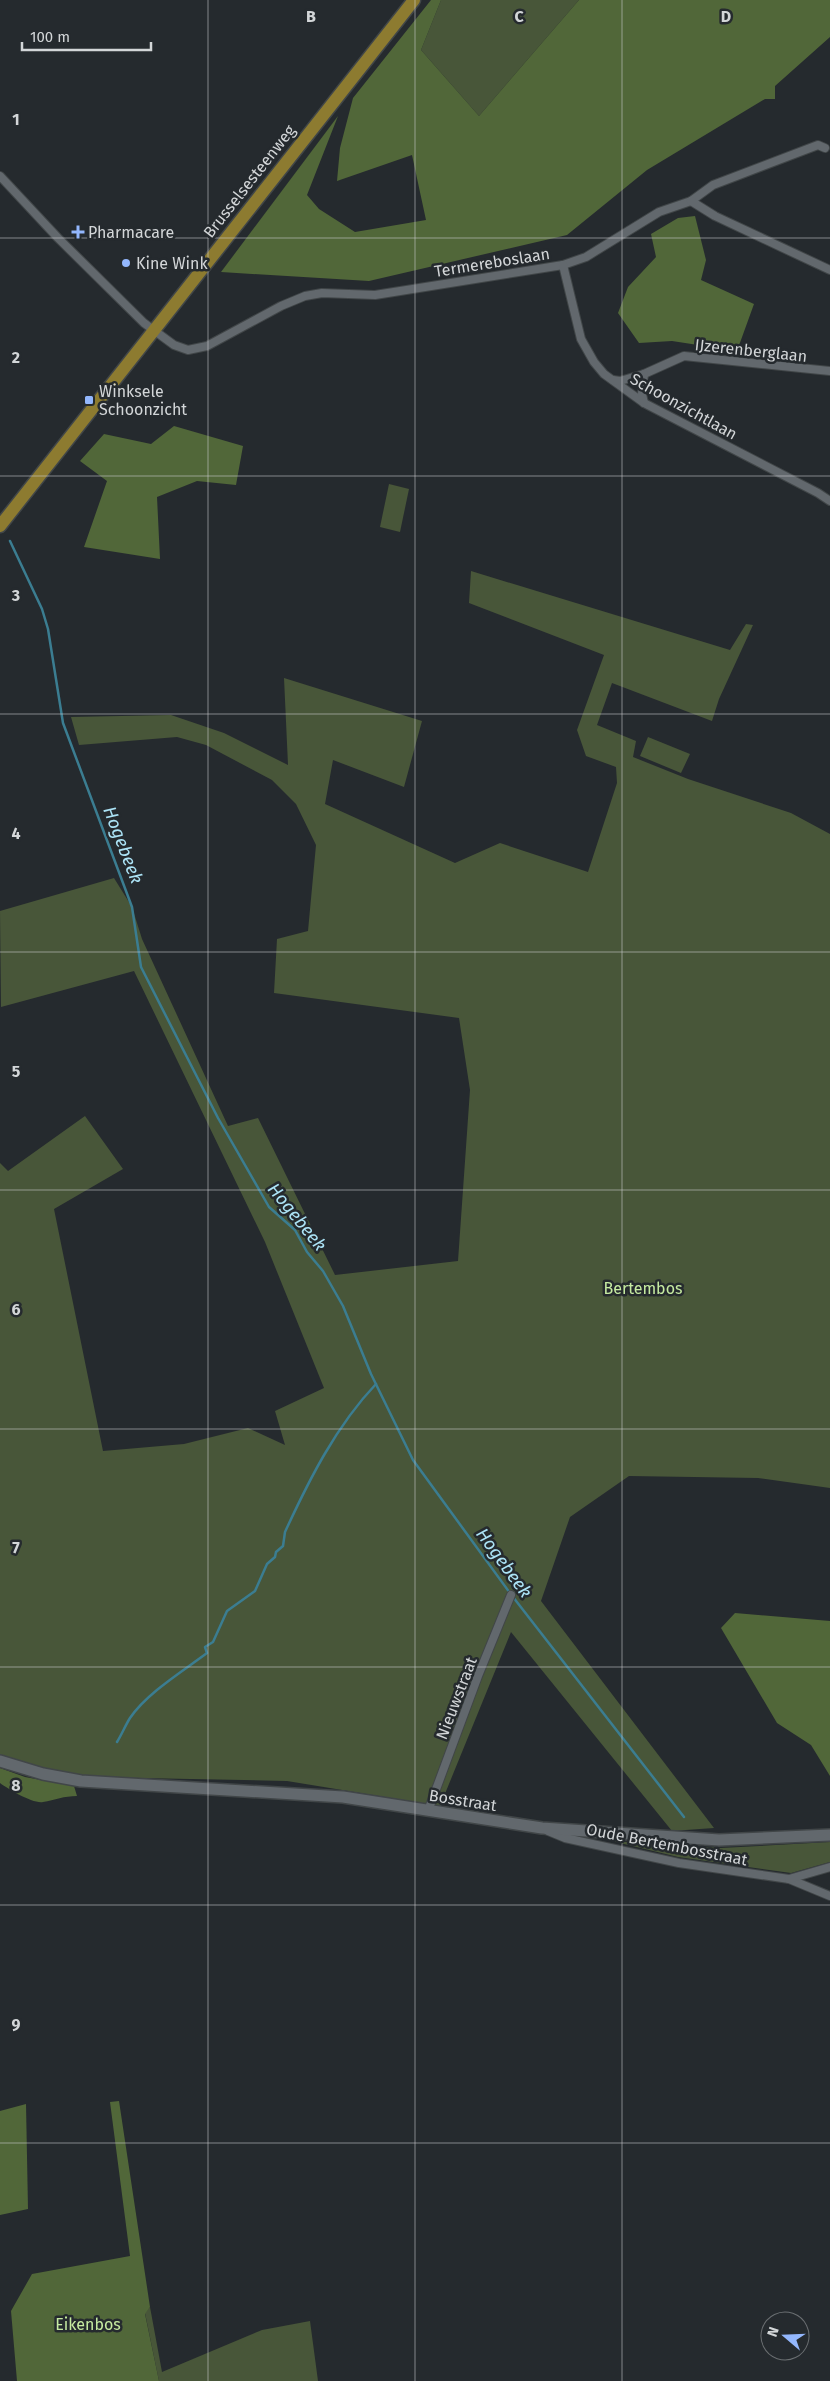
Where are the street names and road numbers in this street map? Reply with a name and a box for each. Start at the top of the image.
street label: Brusselsesteenweg [199,121,300,242]
street label: Termereboslaan [433,244,551,281]
street label: IJzerenberglaan [694,335,808,366]
street label: Schoonzichtlaan [627,369,741,444]
street label: Nieuwstraat [432,1654,481,1742]
street label: Bosstraat [428,1786,498,1815]
street label: Oude Bertembosstraat [585,1820,749,1869]

